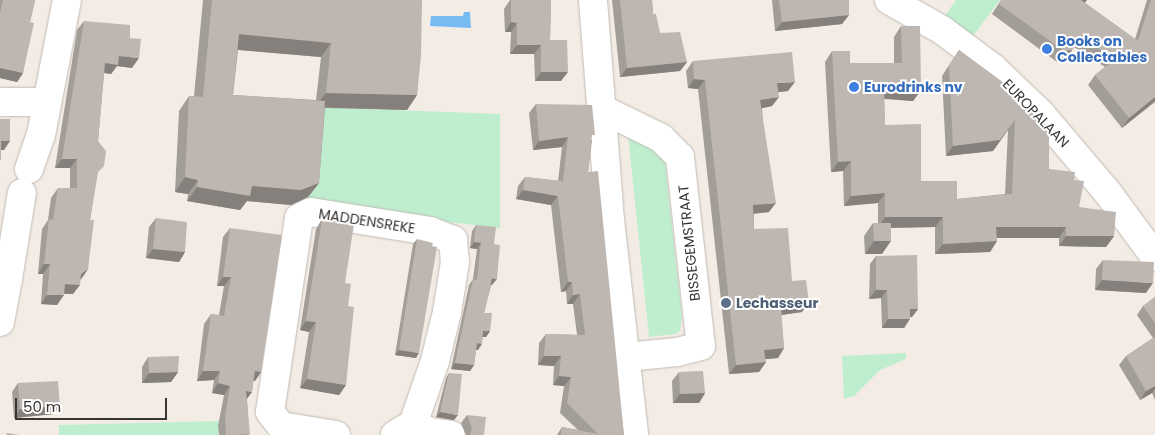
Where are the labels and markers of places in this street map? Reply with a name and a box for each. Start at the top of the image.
place label: Books on Collectables [1057,33,1147,65]
marker: Books on Collectables [1041,43,1053,55]
place label: Eurodrinks nv [864,79,963,95]
marker: Eurodrinks nv [848,81,860,93]
place label: Lechasseur [736,295,818,311]
marker: Lechasseur [720,297,732,309]

